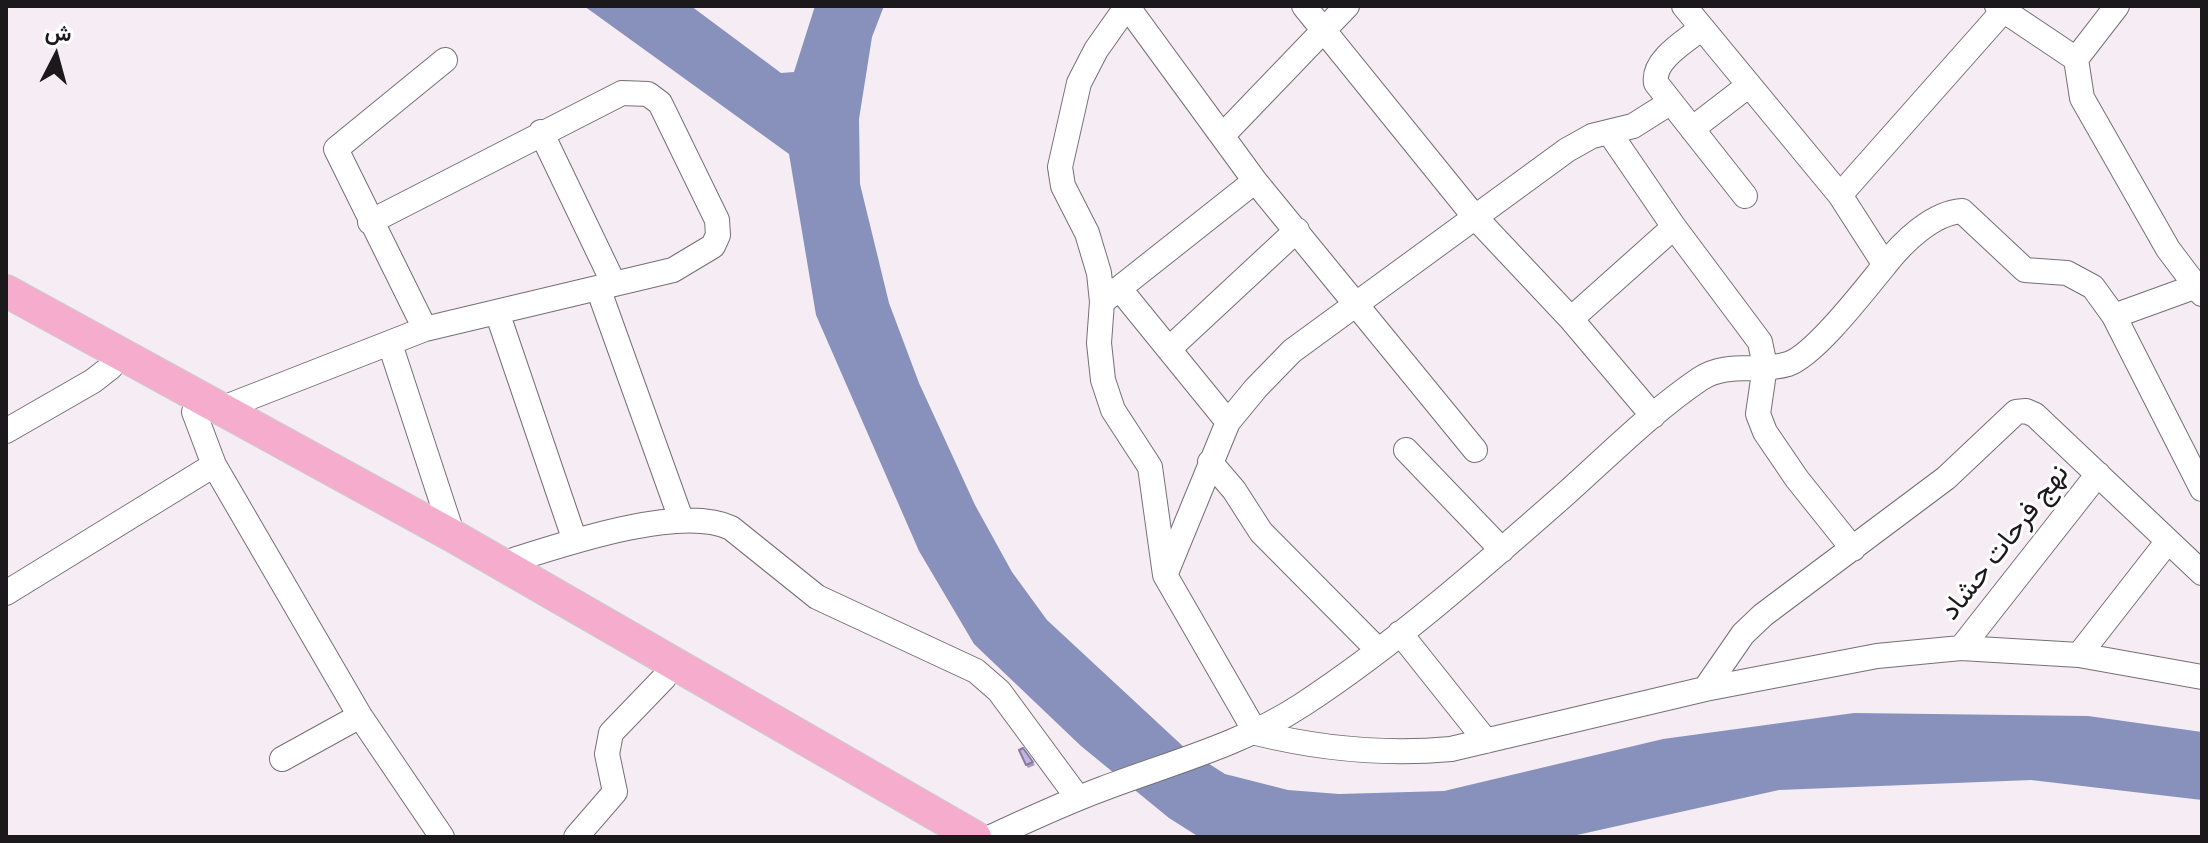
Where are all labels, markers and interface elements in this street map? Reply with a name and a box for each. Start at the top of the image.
text: ش [44,14,73,50]
north arrow [16,16,96,96]
street label: نهج فرحات حشاد [1935,458,2077,628]

